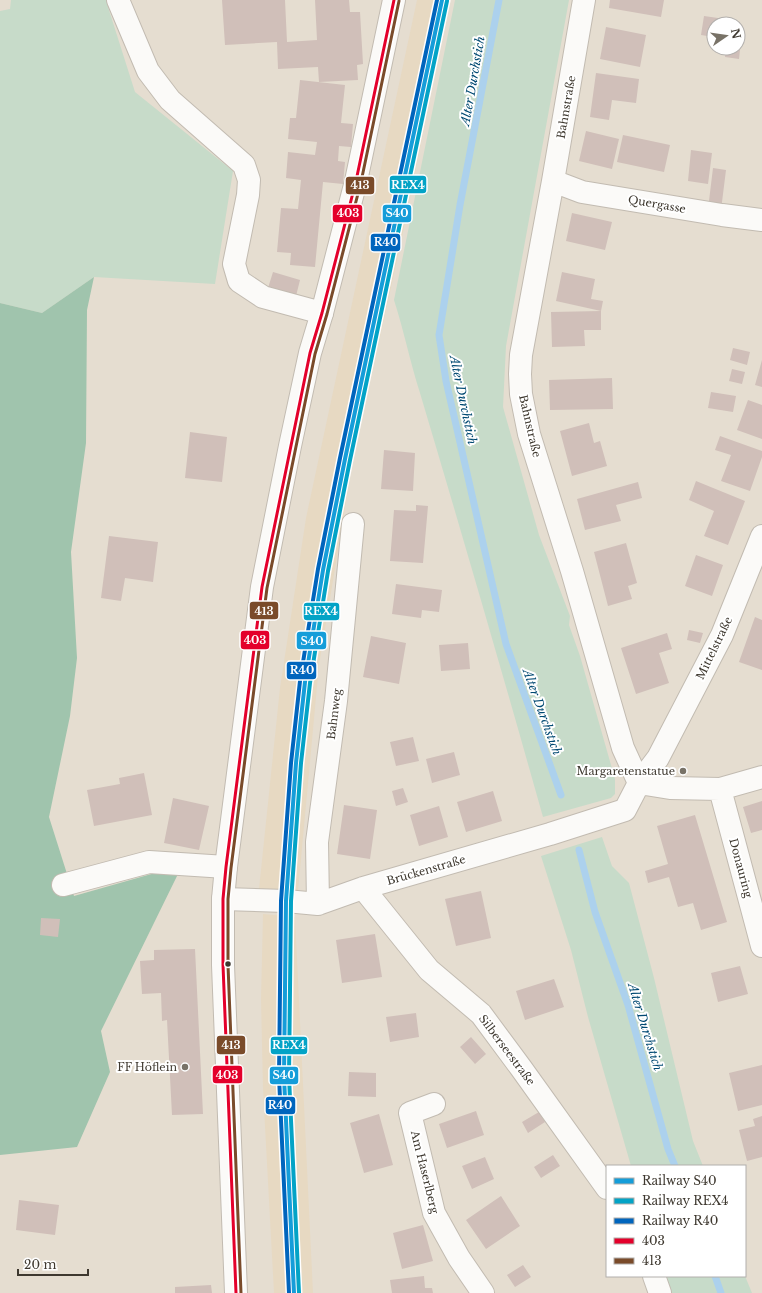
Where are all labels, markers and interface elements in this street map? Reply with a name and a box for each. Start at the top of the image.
north arrow [706,16,746,56]
text: N [728,27,744,41]
water label: Alter Durchstich [457,35,488,129]
street label: Bahnstraße [554,74,578,140]
line badge: REX4 [389,175,427,194]
line badge: 413 [345,176,375,195]
text: 413 [350,178,370,192]
text: REX4 [391,178,425,192]
street label: Quergasse [627,192,687,216]
line badge: 403 [332,204,363,223]
line badge: S40 [382,204,412,223]
text: 403 [337,206,359,220]
text: S40 [386,206,408,220]
line badge: R40 [370,233,401,252]
text: R40 [374,235,398,249]
water label: Alter Durchstich [446,352,480,446]
street label: Bahnstraße [516,393,544,459]
line badge: 413 [249,601,279,620]
line badge: REX4 [303,602,340,621]
text: 413 [254,604,274,618]
text: REX4 [304,604,338,618]
street label: Mittelstraße [693,614,735,682]
line badge: 403 [240,630,270,650]
line badge: S40 [296,631,327,650]
text: 403 [244,633,266,647]
text: S40 [301,634,323,648]
line badge: R40 [286,661,317,680]
text: R40 [290,663,314,677]
water label: Alter Durchstich [519,665,565,757]
street label: Bahnweg [324,687,344,740]
place label: Margaretenstatue [576,764,675,778]
marker: Margaretenstatue [678,766,688,776]
street label: Donauring [726,837,756,900]
street label: Brückenstraße [385,852,467,888]
unlabelled marker [223,959,233,969]
water label: Alter Durchstich [624,979,666,1073]
street label: Silberseestraße [476,1012,538,1088]
line badge: 413 [216,1035,246,1055]
line badge: REX4 [270,1036,308,1055]
text: 413 [221,1038,241,1052]
text: REX4 [272,1038,306,1052]
place label: FF Höflein [117,1060,177,1074]
marker: FF Höflein [180,1062,190,1072]
line badge: 403 [212,1065,243,1084]
line badge: S40 [269,1066,299,1085]
text: 403 [216,1068,238,1082]
text: S40 [273,1068,295,1082]
line badge: R40 [265,1096,296,1115]
text: R40 [268,1098,292,1112]
street label: Am Haserlberg [408,1128,442,1215]
legend [606,1165,746,1277]
text: Railway S40 [642,1173,717,1188]
text: Railway REX4 [642,1193,728,1208]
text: Railway R40 [642,1213,718,1228]
text: 403 [642,1233,665,1248]
scale bar [18,1251,88,1277]
text: 413 [642,1253,662,1268]
text: 20 m [24,1257,56,1272]

